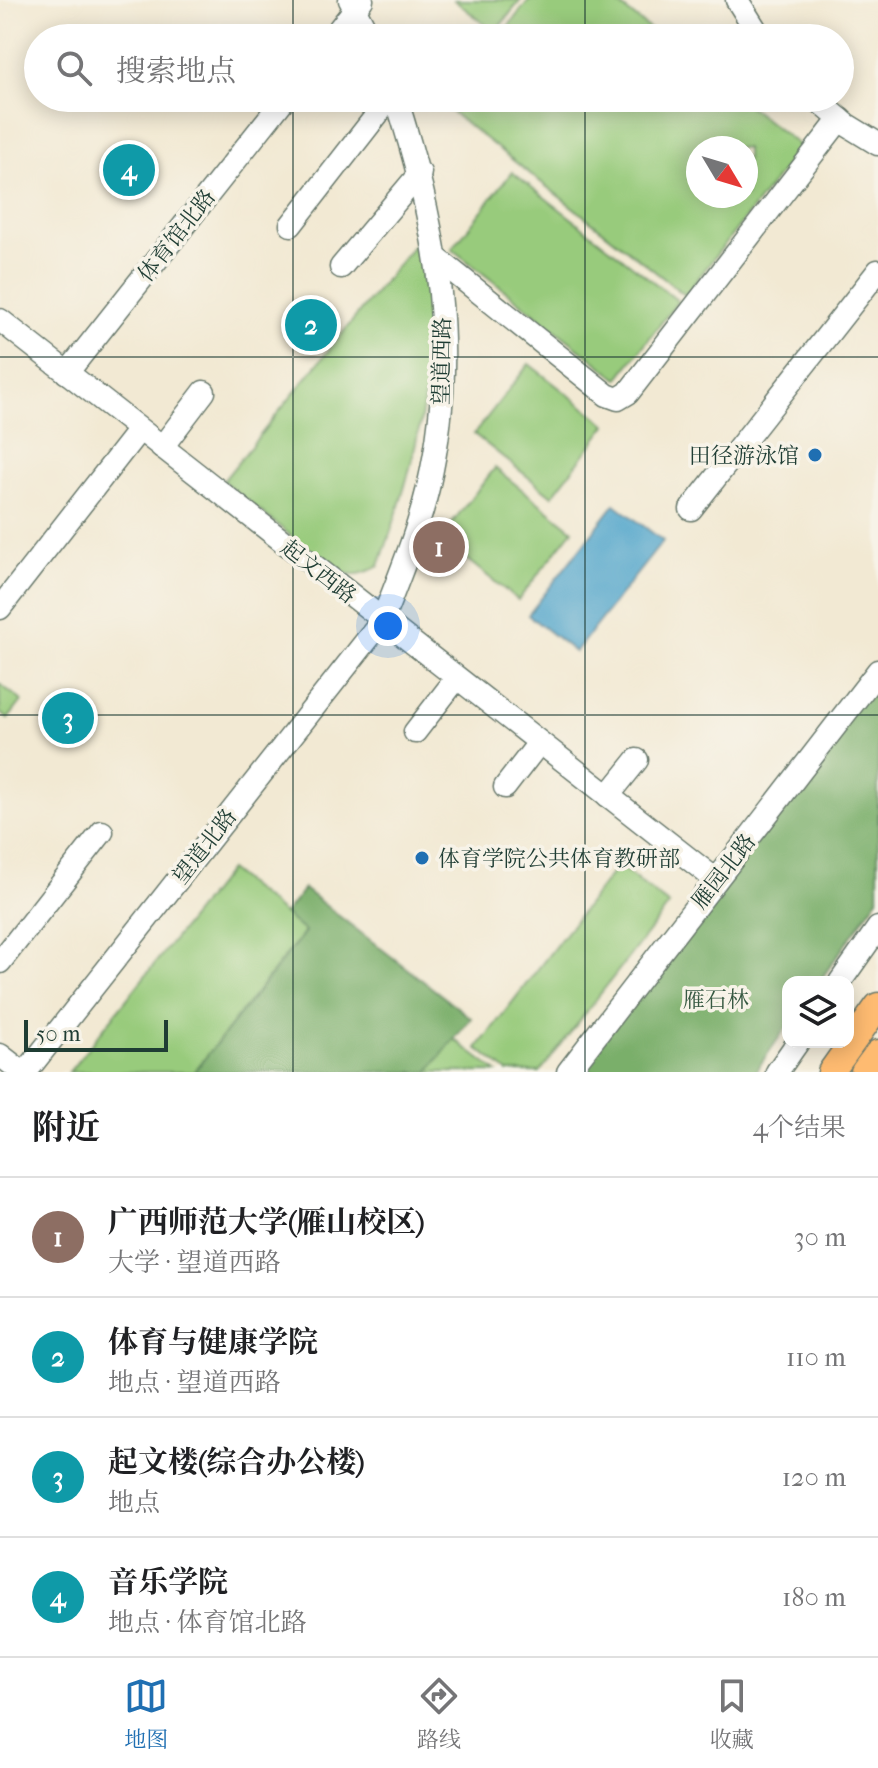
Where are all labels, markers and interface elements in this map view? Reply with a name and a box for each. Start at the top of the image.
search box [24,24,854,112]
icon: search [52,46,96,90]
text: 搜索地点 [116,54,236,89]
north arrow [686,136,758,208]
pin: 4 [103,140,155,200]
street label: 体育馆北路 [133,184,221,287]
pin: 2 [285,295,337,355]
street label: 望道西路 [428,317,456,405]
place label: 田径游泳馆 [689,443,799,469]
marker: 田径游泳馆 [806,446,824,464]
pin: 1 [413,517,465,577]
street label: 起文西路 [276,534,361,609]
your location [368,606,408,646]
pin: 3 [42,688,94,748]
street label: 望道北路 [167,804,242,889]
street label: 雁园北路 [686,829,761,914]
place label: 体育学院公共体育教研部 [438,846,680,872]
marker: 体育学院公共体育教研部 [413,849,431,867]
map controls [782,976,854,1048]
button: layers [782,976,854,1048]
park label: 雁石林 [683,987,749,1013]
scale bar [24,1016,168,1052]
text: 50 m [36,1021,81,1047]
text: 附近 [32,1108,100,1148]
text: 4个结果 [753,1112,846,1143]
text: 广西师范大学(雁山校区) [108,1205,425,1240]
text: 1 [53,1222,63,1253]
text: 30 m [794,1222,846,1253]
text: 大学 · 望道西路 [108,1247,280,1278]
text: 体育与健康学院 [108,1325,318,1360]
text: 2 [51,1342,65,1373]
text: 110 m [786,1342,846,1373]
text: 地点 · 望道西路 [108,1367,280,1398]
text: 起文楼(综合办公楼) [108,1445,365,1480]
text: 3 [53,1462,63,1493]
text: 120 m [782,1462,846,1493]
text: 地点 [108,1487,160,1518]
text: 音乐学院 [108,1565,228,1600]
text: 4 [50,1582,66,1613]
text: 180 m [782,1582,846,1613]
text: 地点 · 体育馆北路 [108,1607,306,1638]
tab: 地图 [124,1674,168,1753]
tab: 路线 [417,1674,461,1753]
tab: 收藏 [710,1674,754,1753]

